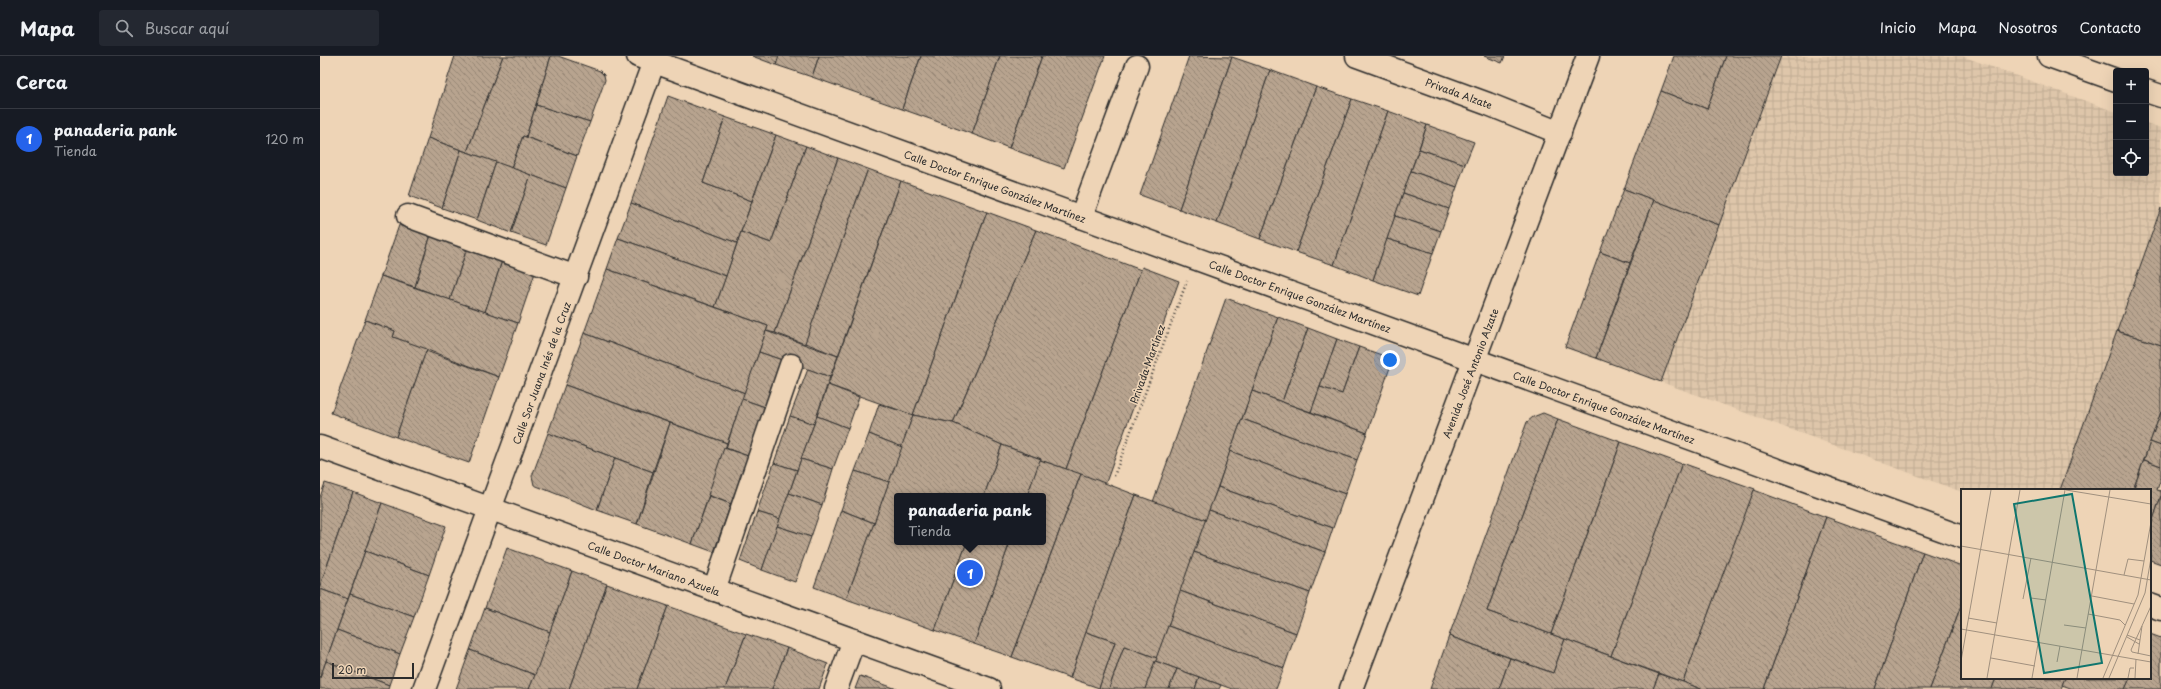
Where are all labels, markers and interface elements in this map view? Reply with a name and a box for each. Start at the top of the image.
search box [99,10,379,46]
text: Mapa [20,14,75,42]
text: Buscar aquí [145,16,229,39]
icon: search [113,17,135,39]
text: Inicio [1880,17,1916,38]
text: Mapa [1938,17,1976,38]
text: Nosotros [1998,17,2058,38]
text: Contacto [2080,17,2141,38]
map controls [2113,68,2149,176]
button: + [2113,68,2149,104]
text: Cerca [16,69,67,95]
street label: Privada Alzate [1423,74,1495,112]
button: − [2113,104,2149,140]
text: panaderia pank [54,118,177,141]
text: 1 [26,129,32,148]
text: 120 m [265,129,304,148]
button: locate [2113,140,2149,176]
text: Tienda [54,141,97,160]
street label: Calle Doctor Enrique González Martínez [902,146,1088,227]
street label: Calle Doctor Enrique González Martínez [1207,256,1393,337]
street label: Calle Sor Juana Inés de la Cruz [508,299,574,446]
street label: Avenida José Antonio Alzate [1438,306,1502,440]
street label: Privada Martínez [1126,322,1168,406]
your location [1380,350,1400,370]
street label: Calle Doctor Enrique González Martínez [1511,367,1697,448]
inset map [1961,489,2151,679]
popup [894,493,1046,545]
text: panaderia pank [908,498,1032,521]
text: Tienda [908,521,951,540]
street label: Calle Doctor Mariano Azuela [586,537,723,599]
pin: 1 [957,558,983,588]
scale bar [332,661,414,680]
text: 20 m [338,661,366,678]

